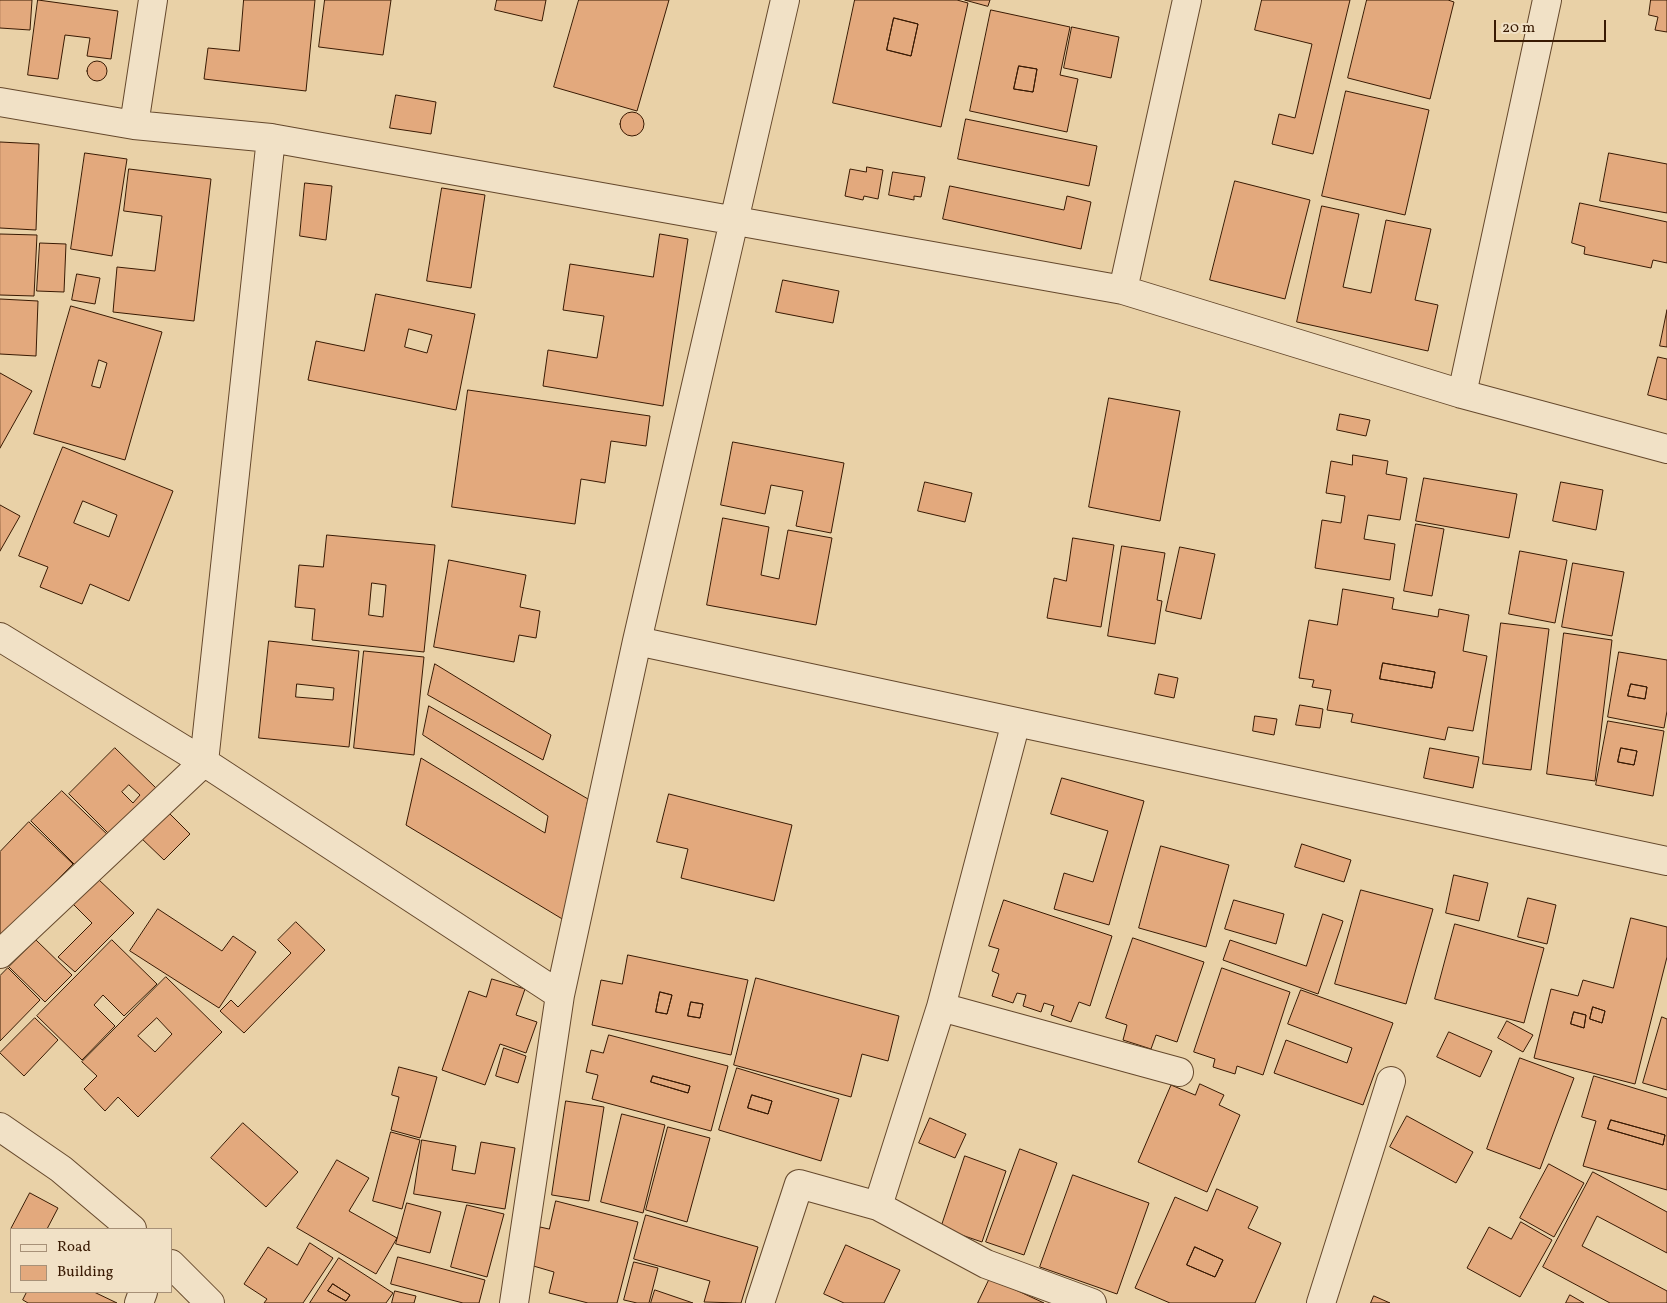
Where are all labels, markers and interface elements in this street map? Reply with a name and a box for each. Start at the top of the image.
scale bar [1497,10,1610,42]
text: 20 m [1502,18,1535,39]
legend [10,1228,172,1293]
text: Road [57,1237,91,1258]
text: Building [57,1262,113,1283]

